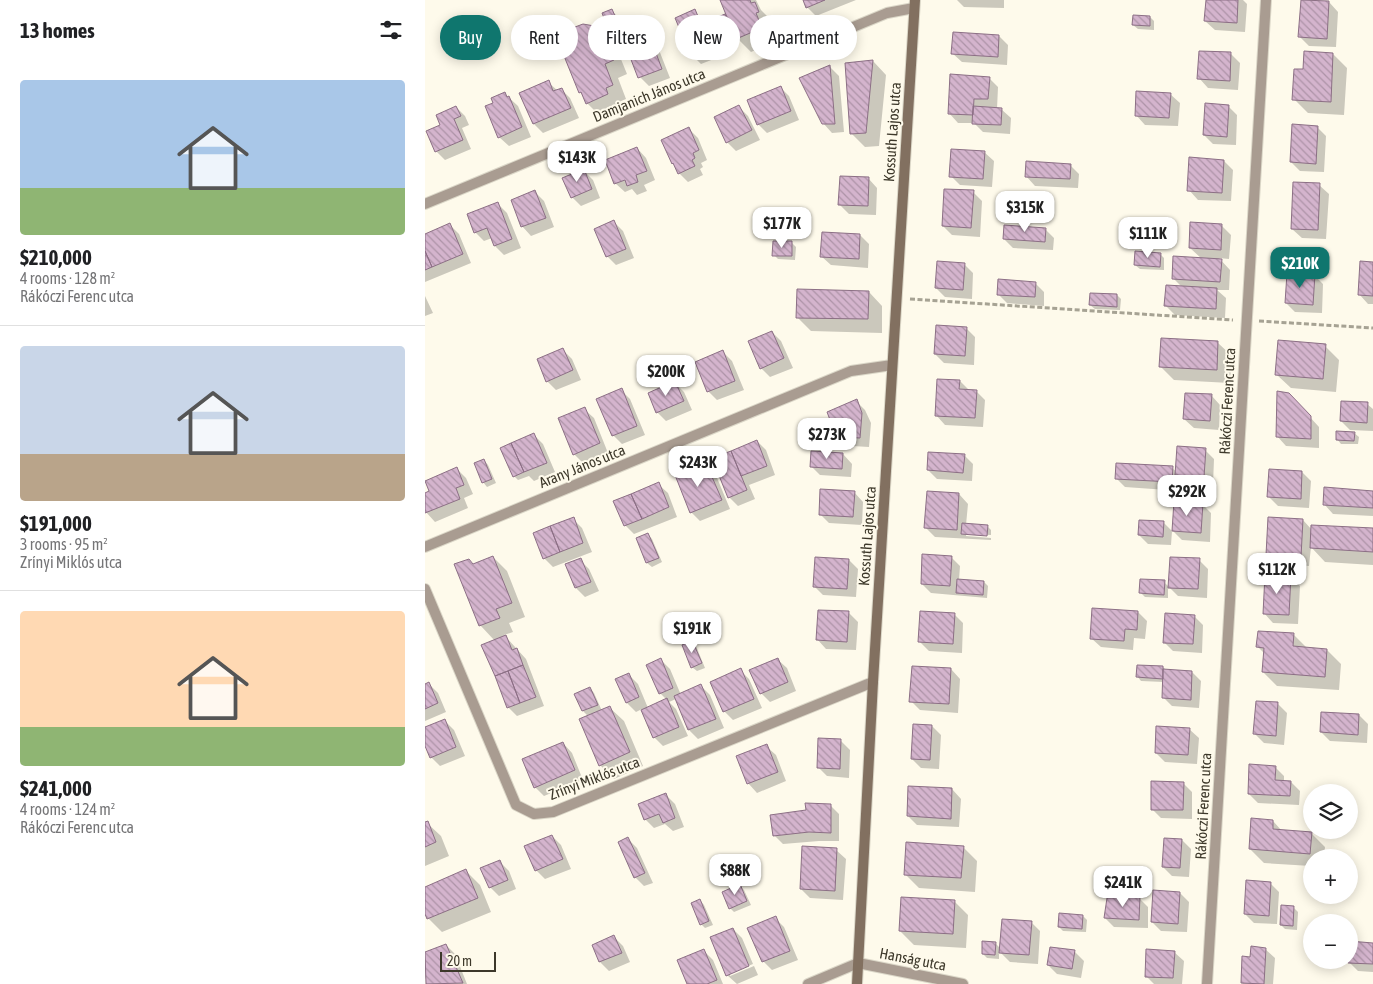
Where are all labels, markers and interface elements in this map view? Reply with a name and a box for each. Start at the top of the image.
chip: Buy [440,15,501,60]
chip: Rent [511,15,578,60]
chip: Filters [588,15,665,60]
chip: New [675,15,740,60]
chip: Apartment [750,15,857,60]
icon: filters [377,16,405,44]
text: 13 homes [20,18,95,42]
street label: Damjanich János utca [590,65,708,125]
street label: Kossuth Lajos utca [880,81,904,183]
icon: home [168,113,258,203]
pin: $143K [542,140,612,183]
text: $143K [558,148,596,166]
pin: $315K [990,190,1060,233]
text: $315K [1006,198,1044,216]
pin: $177K [747,206,817,249]
text: $177K [763,214,801,232]
pin: $111K [1113,216,1183,259]
text: $111K [1129,224,1167,242]
text: $210,000 [20,245,92,269]
pin: $210K [1265,246,1335,289]
text: $210K [1281,254,1319,272]
text: 4 rooms · 128 m² [20,269,115,287]
text: Rákóczi Ferenc utca [20,287,134,305]
street label: Rákóczi Ferenc utca [1216,347,1238,455]
pin: $200K [631,354,701,397]
text: $200K [647,362,685,380]
icon: home [168,378,258,468]
pin: $273K [792,418,862,460]
text: $273K [808,425,846,443]
street label: Arany János utca [536,441,628,491]
pin: $243K [663,446,733,488]
text: $243K [679,453,717,471]
pin: $292K [1152,474,1222,517]
text: $292K [1168,482,1206,500]
street label: Kossuth Lajos utca [855,485,879,587]
text: $191,000 [20,511,92,535]
text: 3 rooms · 95 m² [20,535,108,553]
pin: $112K [1242,552,1312,595]
text: Zrínyi Miklós utca [20,553,122,571]
text: $112K [1258,560,1296,578]
pin: $191K [657,612,727,654]
text: $191K [673,619,711,637]
icon: home [168,643,258,733]
street label: Rákóczi Ferenc utca [1192,752,1214,860]
street label: Zrínyi Miklós utca [546,753,642,803]
text: $241,000 [20,776,92,800]
map controls [1303,784,1358,969]
button: layers [1303,784,1358,839]
text: 4 rooms · 124 m² [20,800,115,818]
text: Rákóczi Ferenc utca [20,818,134,836]
button: + [1303,849,1358,904]
pin: $88K [705,854,765,896]
text: $88K [720,861,750,879]
pin: $241K [1088,866,1158,908]
text: $241K [1104,873,1142,891]
button: − [1303,914,1358,969]
street label: Hanság utca [878,944,948,974]
scale bar [440,949,496,972]
text: 20 m [447,953,472,969]

